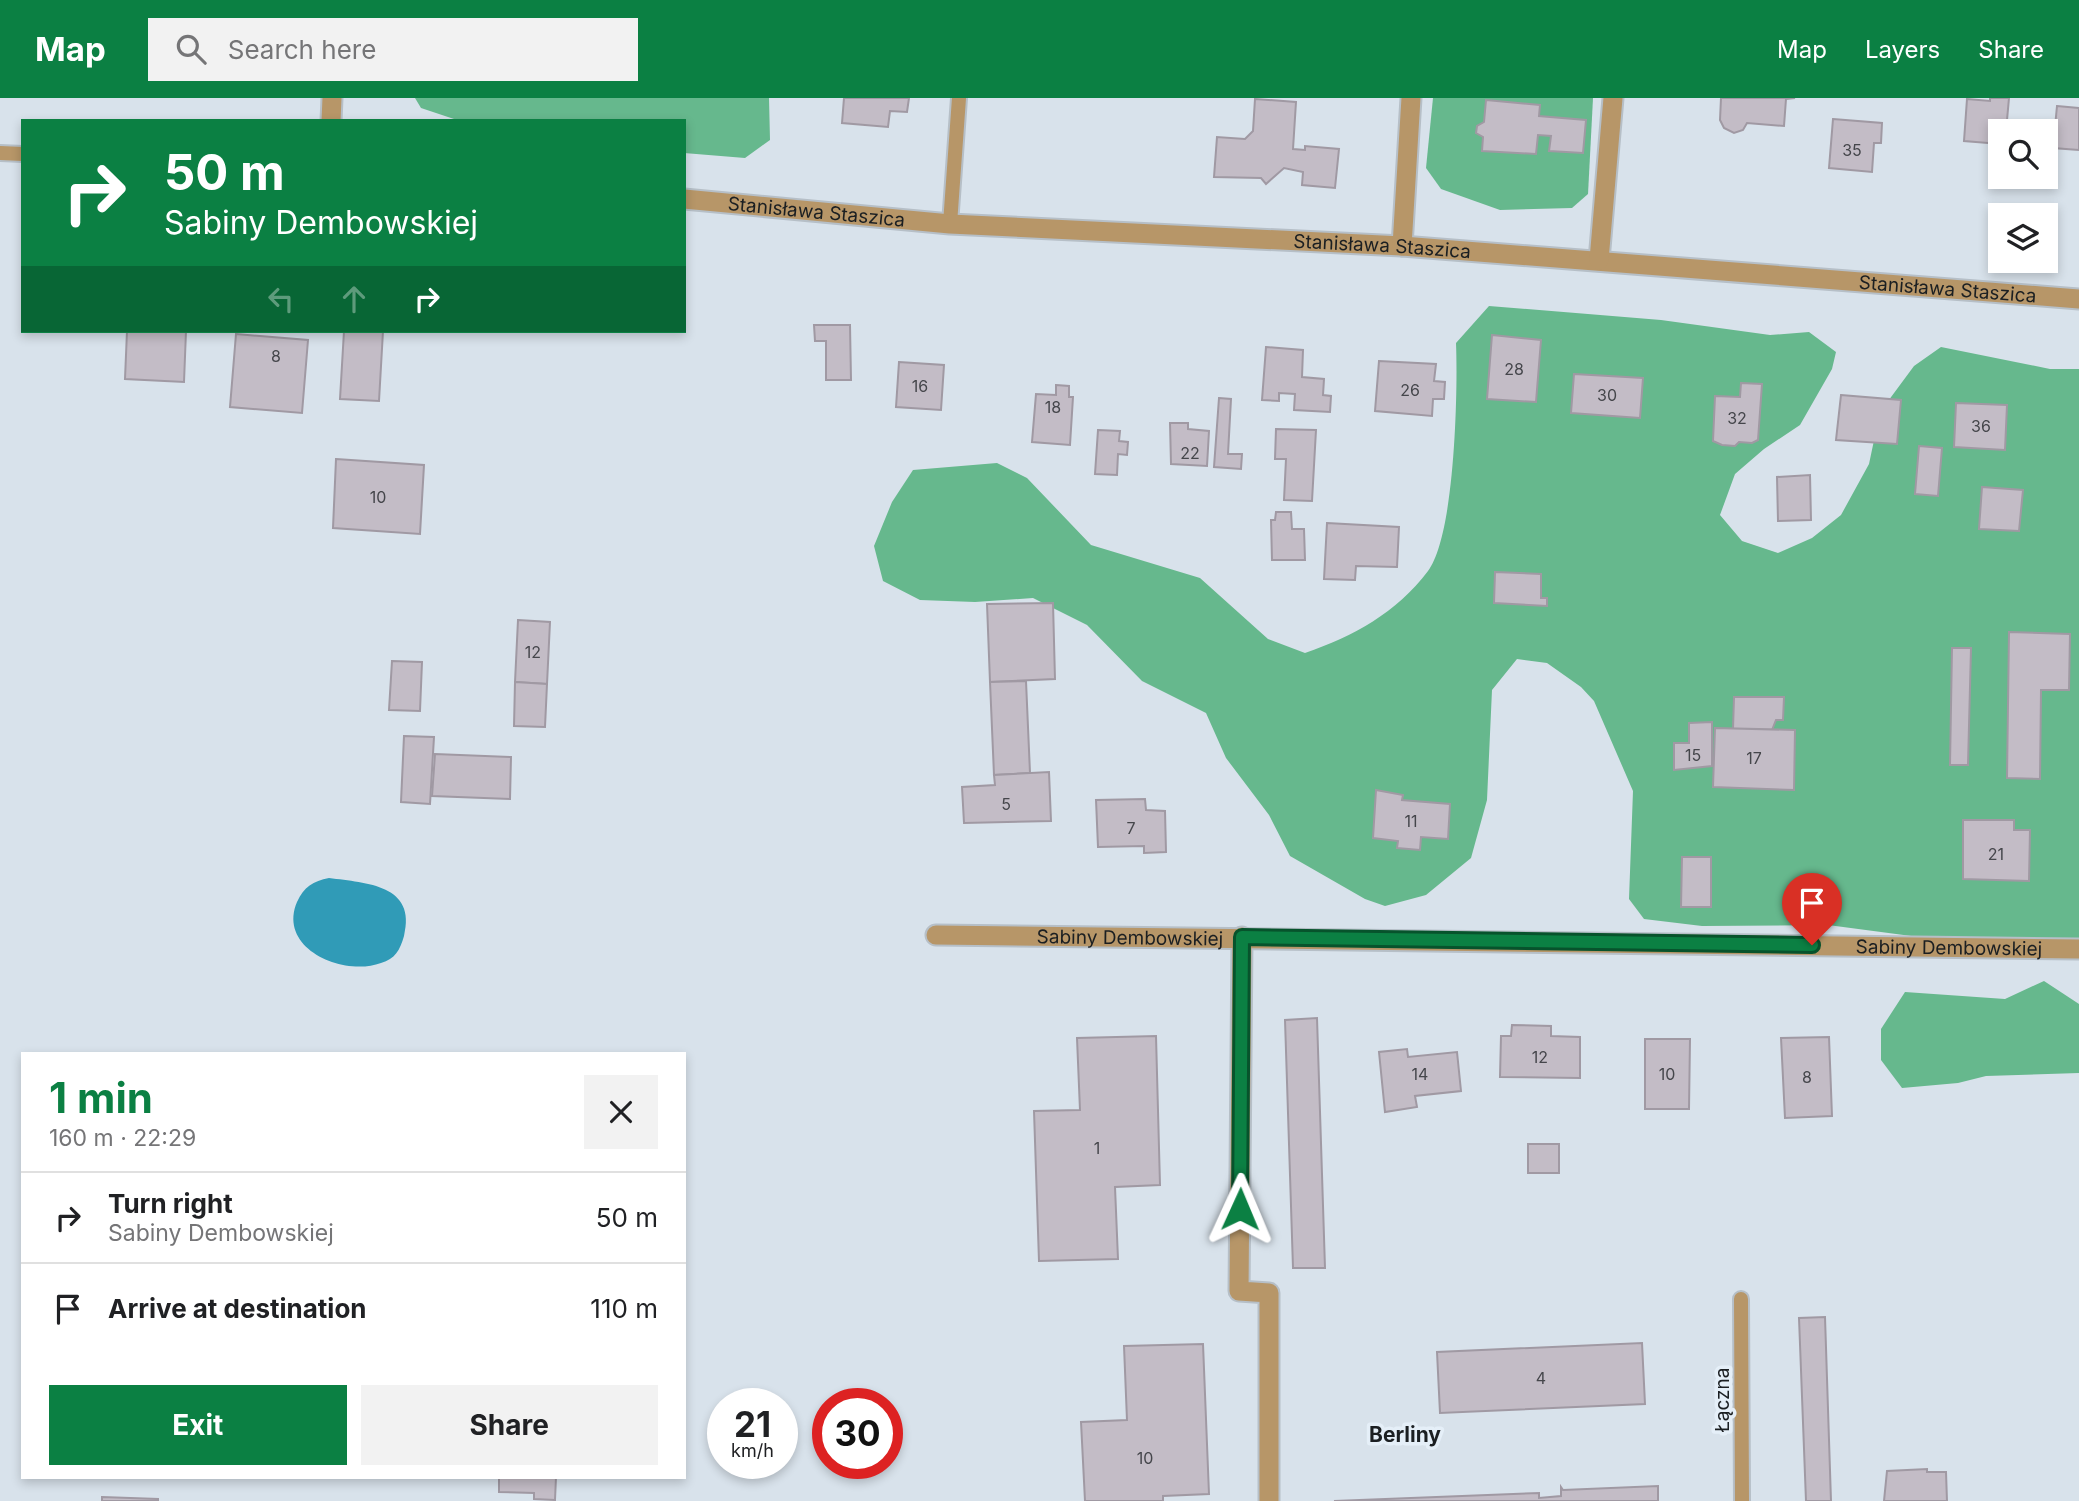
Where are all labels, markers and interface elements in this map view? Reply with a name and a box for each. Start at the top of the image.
search box [148,18,638,81]
text: Map [35,29,106,69]
icon: search [172,30,210,68]
text: Search here [228,34,376,65]
text: Map [1777,35,1827,64]
text: Layers [1865,35,1940,64]
text: Share [1978,35,2044,64]
map controls [1988,119,2058,273]
button: search [1988,119,2058,189]
house number: 35 [1842,140,1862,160]
text: 50 m [164,143,285,202]
icon: right [49,147,140,238]
street label: Stanisława Staszica [727,192,906,232]
text: Sabiny Dembowskiej [164,203,478,242]
button: layers [1988,203,2058,273]
street label: Stanisława Staszica [1293,230,1472,263]
street label: Stanisława Staszica [1858,271,2037,308]
icon: left [262,280,300,318]
icon: ahead [335,280,373,318]
icon: right [408,280,446,318]
house number: 8 [271,346,281,366]
house number: 28 [1504,359,1524,379]
house number: 16 [912,376,928,396]
house number: 26 [1400,380,1420,400]
house number: 30 [1597,385,1617,405]
house number: 18 [1045,397,1061,417]
house number: 32 [1727,408,1747,428]
house number: 36 [1971,416,1991,436]
house number: 22 [1180,443,1200,463]
house number: 10 [370,487,386,507]
house number: 12 [525,642,541,662]
house number: 15 [1685,745,1701,765]
house number: 17 [1746,748,1762,768]
house number: 5 [1001,794,1011,814]
house number: 11 [1404,811,1418,831]
house number: 7 [1126,818,1136,838]
house number: 21 [1988,844,2004,864]
pin [1782,873,1842,945]
icon: arrive [1793,884,1831,922]
street label: Sabiny Dembowskiej [1037,925,1223,951]
street label: Sabiny Dembowskiej [1855,935,2042,961]
house number: 12 [1532,1047,1548,1067]
house number: 14 [1412,1064,1428,1084]
house number: 10 [1659,1064,1675,1084]
house number: 8 [1802,1067,1812,1087]
text: 1 min [49,1072,153,1123]
button: close [584,1075,658,1149]
text: 160 m · 22:29 [49,1124,196,1152]
house number: 1 [1094,1138,1100,1158]
position arrow [1203,1172,1277,1246]
text: Turn right [108,1188,233,1219]
icon: right [49,1199,87,1237]
text: 50 m [596,1202,658,1233]
text: Sabiny Dembowskiej [108,1219,334,1247]
icon: arrive [49,1290,87,1328]
text: Arrive at destination [108,1293,367,1324]
text: 110 m [590,1293,658,1324]
house number: 4 [1536,1368,1546,1388]
street label: Łączna [1711,1368,1734,1432]
button: Exit [49,1385,347,1465]
button: Share [361,1385,658,1465]
speed limit sign: 30 [812,1388,903,1479]
text: 21 [734,1403,771,1445]
district label: Berliny [1369,1422,1441,1447]
text: km/h [731,1440,774,1461]
house number: 10 [1137,1448,1153,1468]

